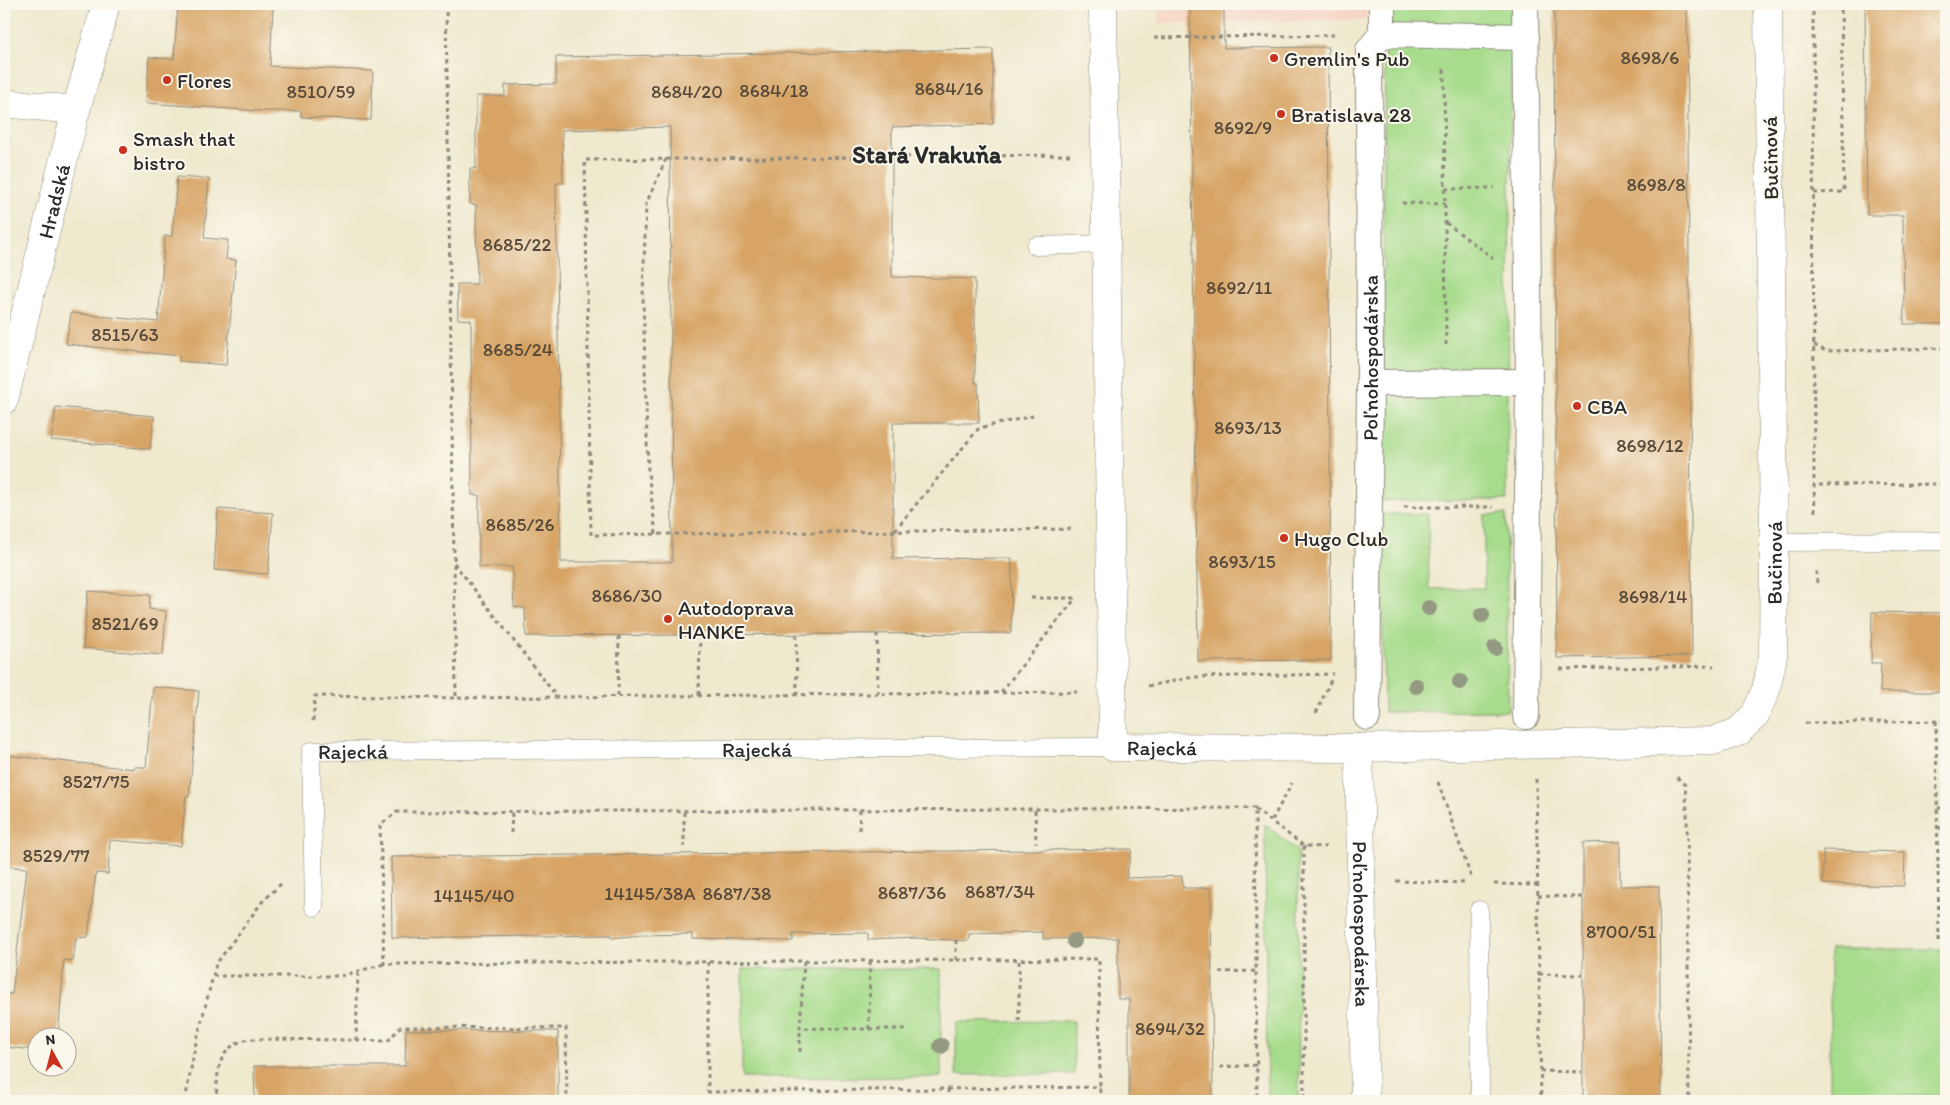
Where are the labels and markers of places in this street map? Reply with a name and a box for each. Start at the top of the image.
place label: Gremlin's Pub [1284,46,1410,71]
marker: Gremlin's Pub [1268,52,1280,64]
place label: Flores [177,68,232,93]
marker: Flores [161,74,173,86]
place label: Bratislava 28 [1291,102,1411,127]
marker: Bratislava 28 [1275,108,1287,120]
place label: Smash that bistro [133,126,236,175]
marker: Smash that bistro [117,144,129,156]
place label: CBA [1587,394,1628,419]
marker: CBA [1571,400,1583,412]
place label: Hugo Club [1294,526,1388,551]
marker: Hugo Club [1278,532,1290,544]
place label: Autodoprava HANKE [678,595,794,644]
marker: Autodoprava HANKE [662,613,674,625]

